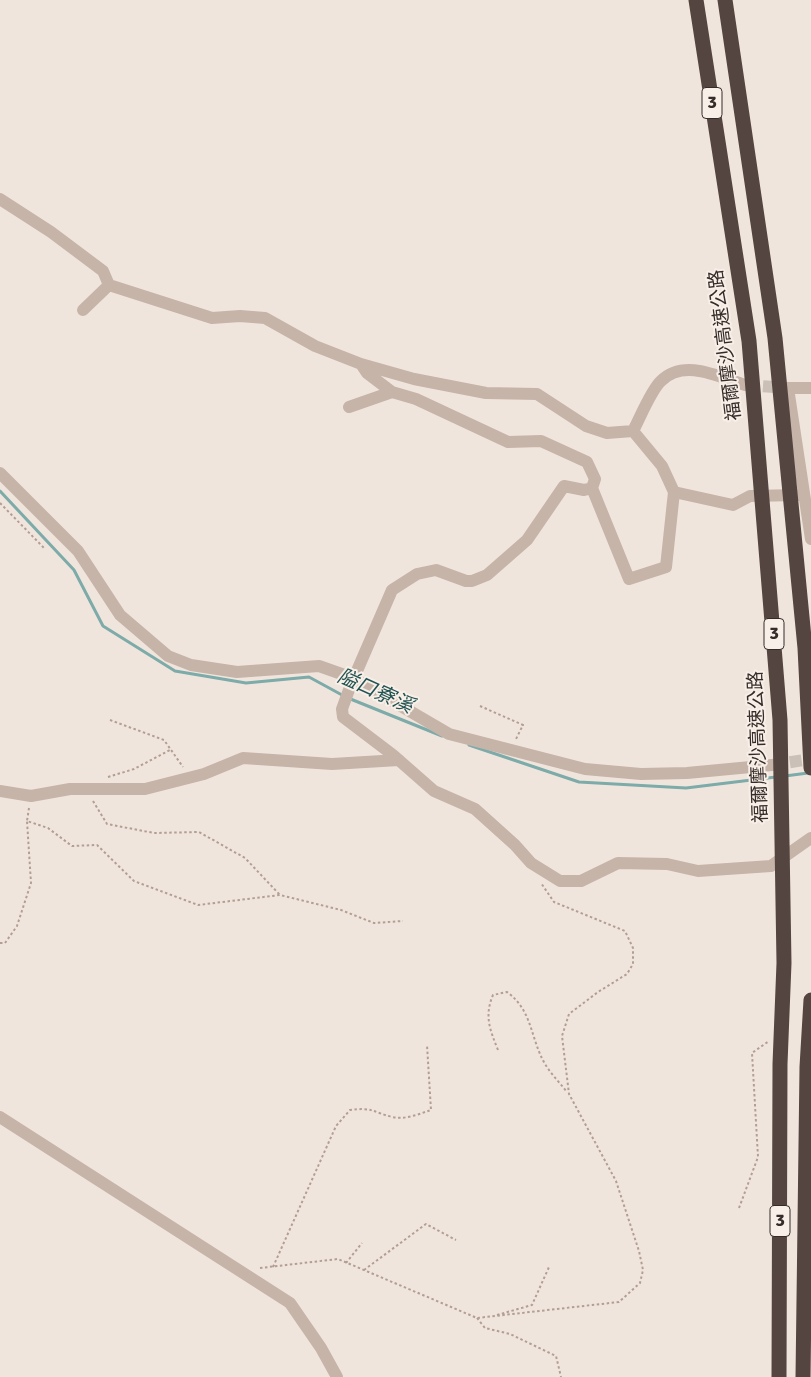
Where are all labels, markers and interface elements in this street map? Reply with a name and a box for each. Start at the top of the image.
road number: 3 [702,88,722,119]
street label: 福爾摩沙高速公路 [705,268,747,422]
road number: 3 [764,618,784,650]
water label: 隘口寮溪 [334,665,416,719]
street label: 福爾摩沙高速公路 [745,671,773,823]
road number: 3 [770,1206,790,1236]

